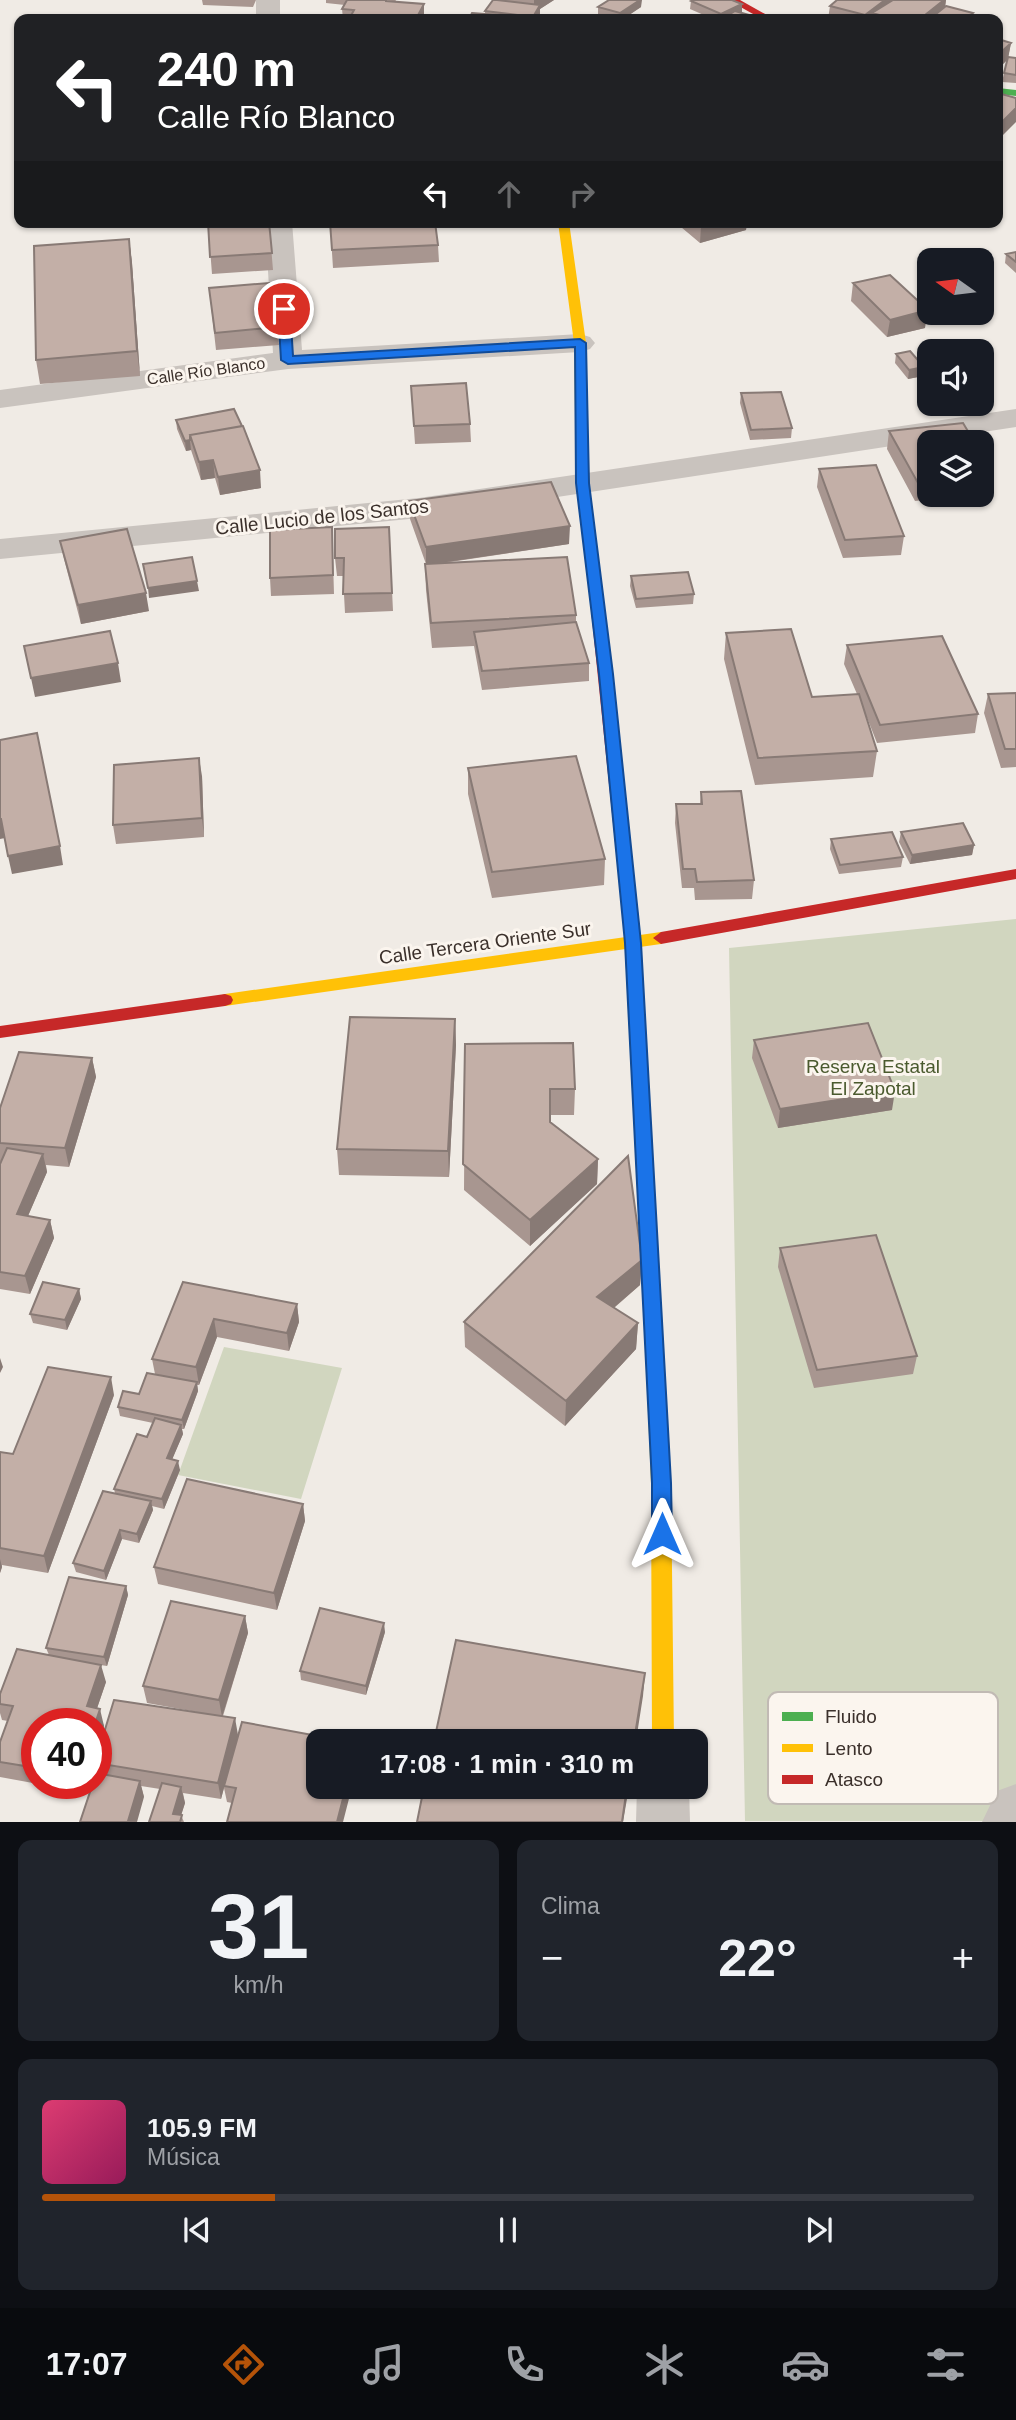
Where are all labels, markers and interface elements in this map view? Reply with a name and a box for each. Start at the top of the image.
icon: left [42,42,133,133]
text: 240 m [157,42,296,96]
text: Calle Río Blanco [157,99,395,135]
icon: left [417,175,455,213]
icon: ahead [490,175,528,213]
icon: right [563,175,601,213]
north arrow [917,248,994,326]
map controls [917,248,994,507]
pin [254,279,314,339]
icon: arrive [265,290,303,328]
button: sound [917,339,994,416]
street label: Calle Río Blanco [146,354,266,388]
button: layers [917,430,994,507]
street label: Calle Lucio de los Santos [214,495,430,539]
street label: Calle Tercera Oriente Sur [378,918,593,968]
park label: Reserva Estatal El Zapotal [806,1056,940,1099]
position arrow [625,1497,699,1571]
legend [768,1692,998,1804]
text: Fluido [825,1706,877,1727]
speed limit sign: 40 [21,1708,112,1799]
text: Lento [825,1738,873,1759]
text: 17:08 · 1 min · 310 m [380,1749,634,1779]
text: Atasco [825,1769,883,1790]
text: 31 [208,1876,309,1977]
text: Clima [541,1893,600,1919]
text: 22° [718,1929,797,1987]
text: − [541,1937,563,1979]
text: + [952,1937,974,1979]
text: km/h [234,1972,283,1998]
text: 105.9 FM [147,2113,257,2143]
text: Música [147,2144,220,2170]
icon: previous [178,2211,216,2249]
icon: pause [489,2211,527,2249]
icon: next [800,2211,838,2249]
icon: directions [219,2340,268,2389]
icon: music [359,2340,408,2389]
icon: phone [500,2340,549,2389]
icon: climate [640,2340,689,2389]
icon: car [781,2340,830,2389]
icon: filters [921,2340,970,2389]
text: 17:07 [46,2346,128,2382]

